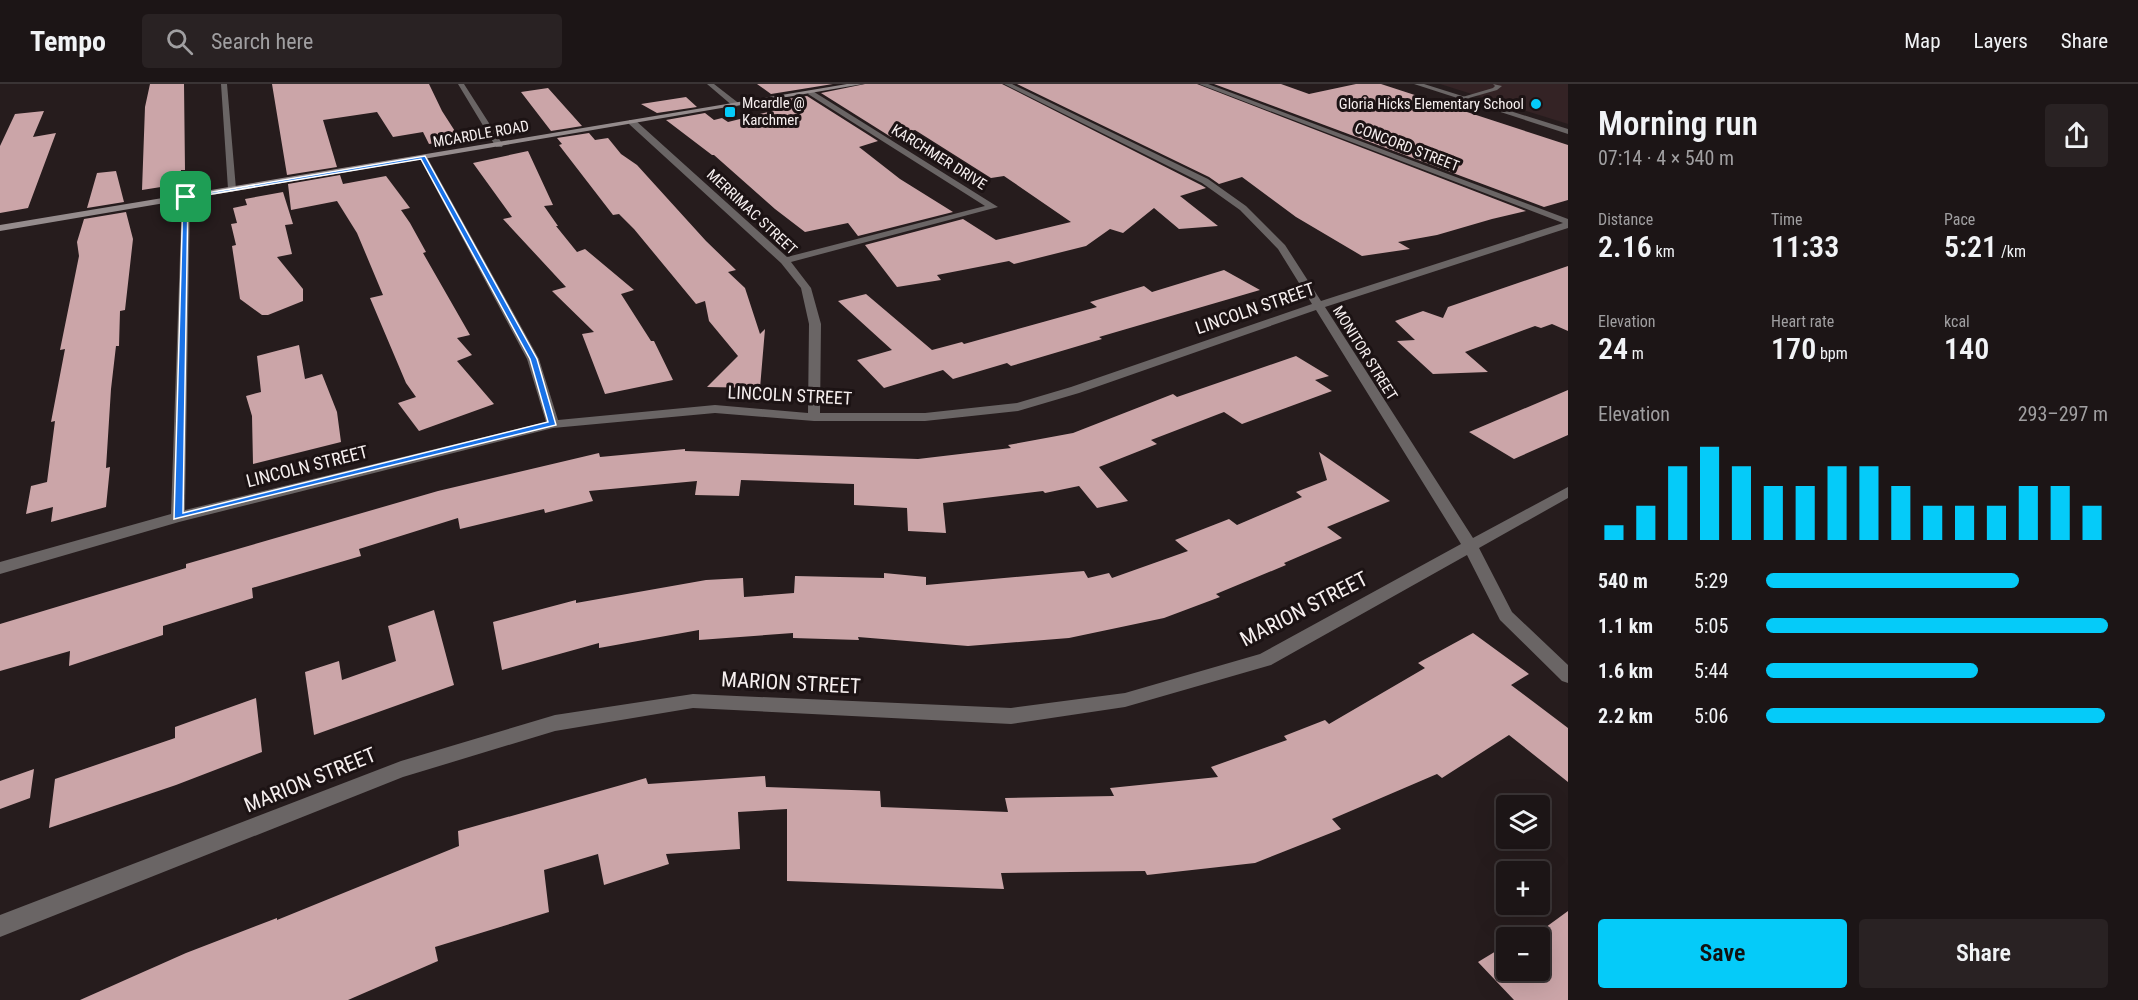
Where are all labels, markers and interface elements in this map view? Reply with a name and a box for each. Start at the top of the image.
search box [142,14,562,68]
text: Tempo [30,25,106,58]
icon: search [163,25,196,58]
text: Search here [211,29,313,54]
text: Map [1904,29,1941,53]
text: Layers [1974,29,2028,53]
text: Share [2061,29,2108,53]
place label: Mcardle @ Karchmer [742,94,805,129]
place label: Gloria Hicks Elementary School [1339,95,1524,113]
marker: Gloria Hicks Elementary School [1529,97,1543,111]
text: Morning run [1598,104,1758,143]
button: share [2045,104,2108,167]
marker: Mcardle @ Karchmer [723,105,737,119]
street label: MCARDLE ROAD [432,117,530,151]
street label: CONCORD STREET [1352,119,1462,175]
street label: KARCHMER DRIVE [888,121,990,193]
text: 07:14 · 4 × 540 m [1598,146,1734,170]
street label: MERRIMAC STREET [703,166,801,259]
pin [160,171,211,222]
icon: arrive [169,180,202,213]
text: Distance [1598,210,1653,229]
text: Time [1771,210,1803,229]
text: Pace [1944,210,1975,229]
text: 2.16 [1598,229,1652,264]
text: 11:33 [1771,229,1839,264]
text: 5:21 [1944,229,1997,264]
text: km [1652,242,1675,261]
text: /km [1997,242,2026,261]
street label: LINCOLN STREET [1193,278,1317,338]
street label: MONITOR STREET [1329,303,1401,404]
text: Elevation [1598,312,1656,331]
text: Heart rate [1771,312,1834,331]
text: kcal [1944,312,1970,331]
text: 24 [1598,331,1628,366]
text: 170 [1771,331,1816,366]
text: 140 [1944,331,1989,366]
text: m [1628,344,1644,363]
text: bpm [1816,344,1848,363]
street label: LINCOLN STREET [727,381,853,409]
text: Elevation [1598,402,1670,426]
text: 293–297 m [2018,402,2108,426]
street label: LINCOLN STREET [244,441,370,491]
street label: MARION STREET [1236,567,1372,651]
text: 540 m [1598,569,1648,593]
text: 5:29 [1694,569,1728,593]
text: 1.1 km [1598,614,1653,638]
text: 5:05 [1694,614,1728,638]
text: 1.6 km [1598,659,1653,683]
text: 5:44 [1694,659,1728,683]
street label: MARION STREET [720,667,862,699]
text: 2.2 km [1598,704,1653,728]
text: 5:06 [1694,704,1728,728]
street label: MARION STREET [241,743,379,817]
map controls [1496,795,1550,981]
button: layers [1496,795,1550,849]
button: + [1496,861,1550,915]
button: Save [1598,919,1847,988]
button: Share [1859,919,2108,988]
button: − [1496,927,1550,981]

